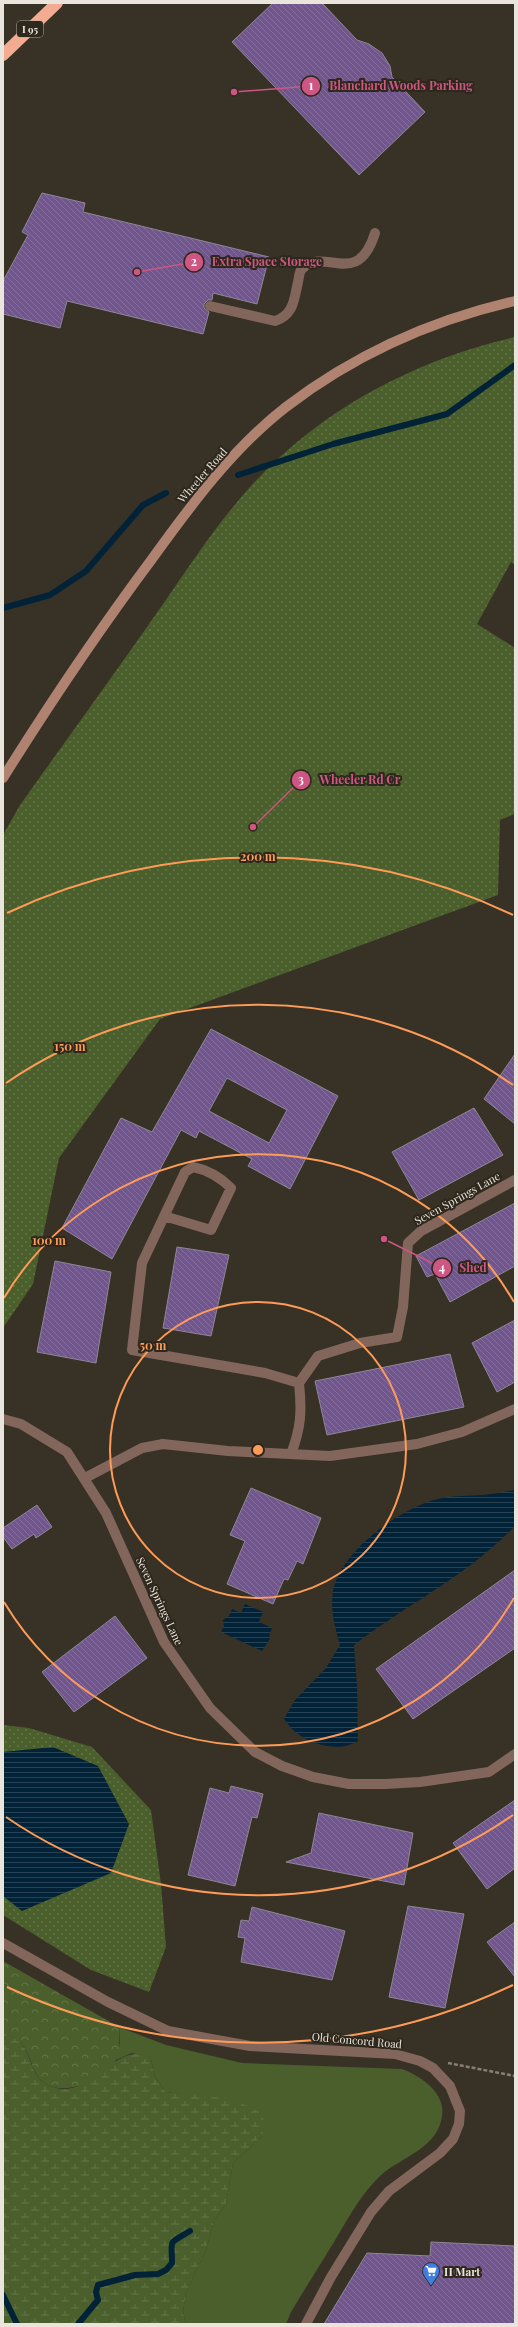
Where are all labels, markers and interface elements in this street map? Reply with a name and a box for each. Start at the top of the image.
road number: I 95 [17,21,43,37]
callout: Blanchard Woods Parking [301,74,481,98]
text: 1 [309,77,314,93]
text: Blanchard Woods Parking [329,77,473,93]
callout: Extra Space Storage [184,250,330,274]
text: 2 [191,253,197,269]
text: Extra Space Storage [212,253,322,269]
street label: Wheeler Road [173,444,231,507]
callout: Wheeler Rd Cr [291,768,409,792]
text: 3 [298,771,304,787]
text: Wheeler Rd Cr [319,771,401,787]
text: 200 m [240,848,276,864]
text: 150 m [54,1038,86,1054]
street label: Seven Springs Lane [411,1168,503,1228]
text: 100 m [32,1232,66,1248]
callout: Shed [432,1256,495,1280]
text: 4 [439,1259,445,1275]
text: Shed [459,1259,487,1275]
text: 50 m [140,1337,167,1353]
centre of rings [251,1443,265,1457]
street label: Seven Springs Lane [133,1554,187,1648]
street label: Old Concord Road [311,2029,403,2051]
supermarket icon: H Mart [421,2261,441,2286]
place label: H Mart [444,2264,480,2279]

